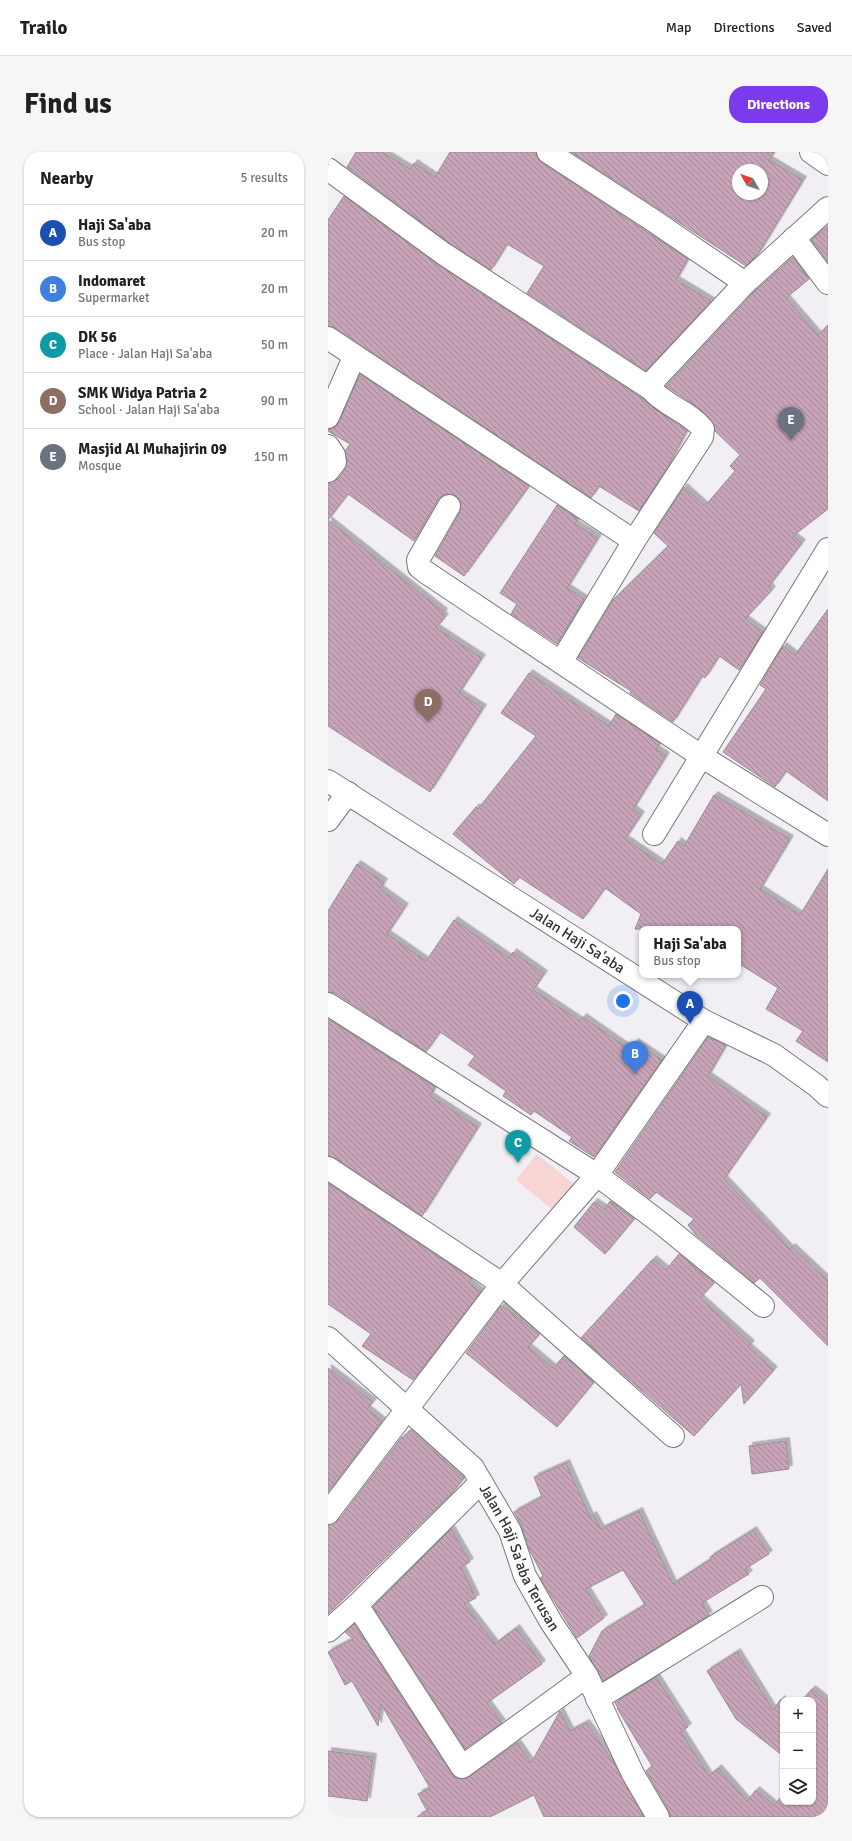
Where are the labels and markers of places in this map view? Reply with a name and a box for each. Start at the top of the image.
pin: E [778,407,804,440]
pin: D [415,689,441,722]
pin: A [677,991,703,1024]
pin: B [622,1041,648,1074]
pin: C [505,1130,531,1163]

